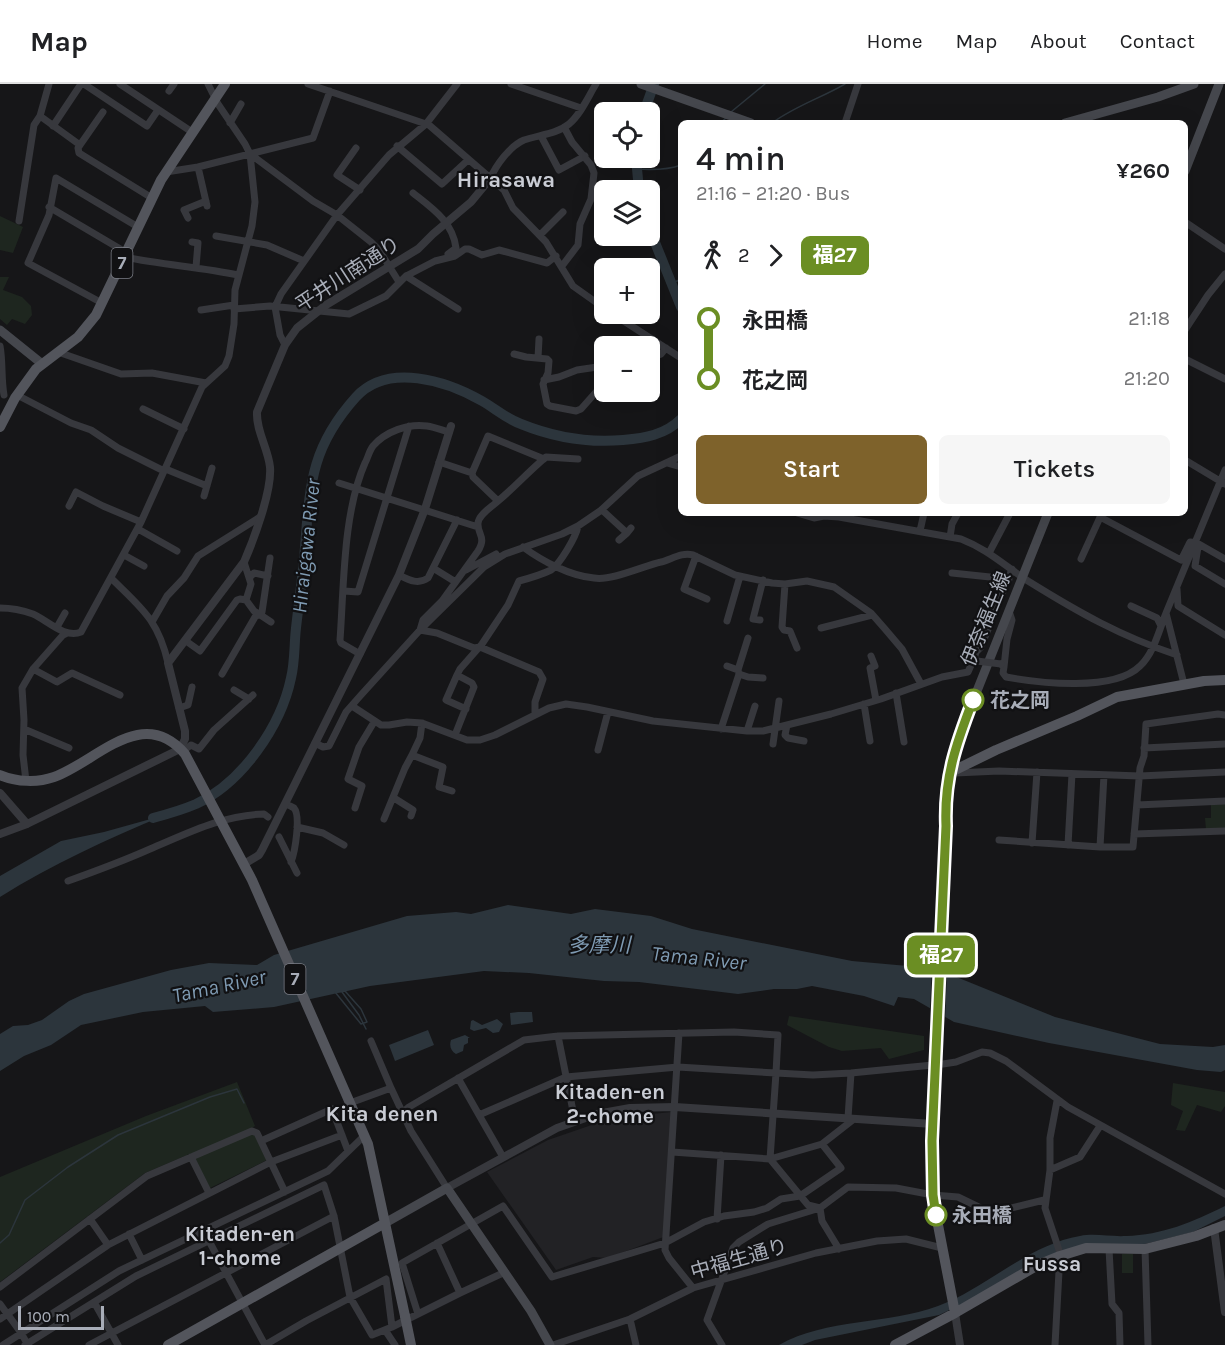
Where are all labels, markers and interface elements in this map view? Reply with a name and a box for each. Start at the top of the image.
text: Map [30,25,88,58]
text: Home [867,29,923,53]
text: Map [956,29,997,53]
text: About [1030,29,1087,53]
text: Contact [1120,29,1195,53]
map controls [594,102,660,402]
button: locate [594,102,660,168]
text: 4 min [696,140,786,178]
text: ¥260 [1117,158,1170,184]
district label: Hirasawa [457,167,555,193]
button: layers [594,180,660,246]
text: 21:16 – 21:20 · Bus [696,182,850,205]
street label: 平井川南通り [291,232,405,316]
icon: walk [696,239,729,272]
icon: forward [759,239,792,272]
text: 福27 [813,243,857,267]
text: 2 [738,244,750,267]
road number: 7 [112,248,132,278]
button: + [594,258,660,324]
text: 21:18 [1128,307,1170,330]
text: 永田橋 [742,308,808,334]
button: − [594,336,660,402]
text: 21:20 [1124,367,1170,390]
text: 花之岡 [742,368,808,394]
button: Start [696,435,927,504]
button: Tickets [939,435,1170,504]
water label: Hiraigawa River [287,477,325,615]
street label: 伊奈福生線 [957,568,1015,670]
marker: 花之岡 [962,689,984,711]
place label: 花之岡 [990,689,1050,712]
water label: 多摩川 [568,933,632,957]
line badge: 福27 [906,936,976,974]
water label: Tama River [651,941,748,975]
text: 福27 [919,943,963,967]
water label: Tama River [170,964,269,1008]
road number: 7 [284,964,306,994]
district label: Kitaden-en 2-chome [555,1080,665,1128]
district label: Kita denen [326,1101,438,1127]
marker: 永田橋 [925,1204,947,1226]
place label: 永田橋 [952,1204,1012,1227]
district label: Kitaden-en 1-chome [185,1222,295,1270]
street label: 中福生通り [688,1234,790,1284]
district label: Fussa [1023,1252,1081,1276]
scale bar [18,1303,104,1330]
text: 100 m [27,1307,70,1326]

